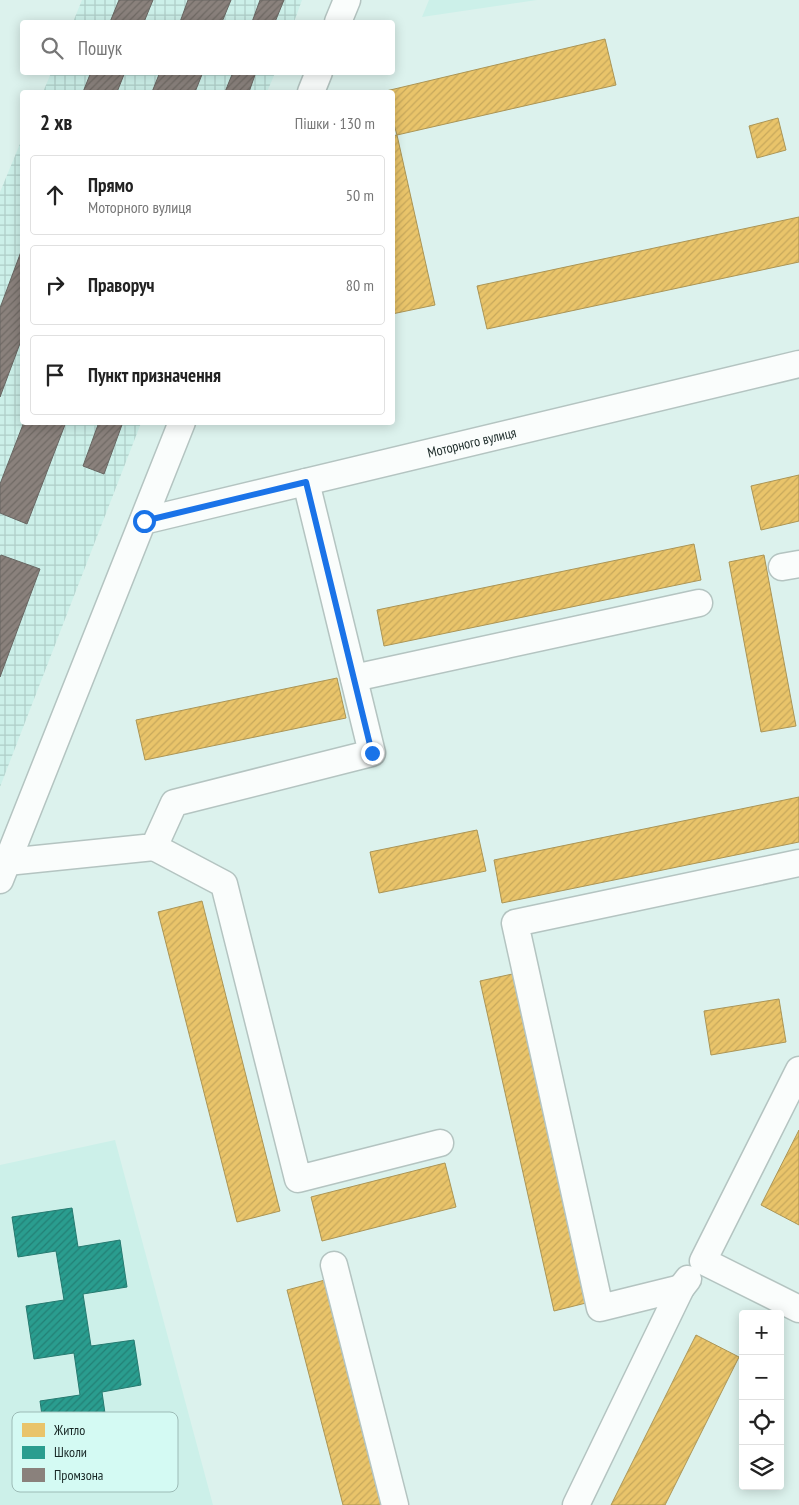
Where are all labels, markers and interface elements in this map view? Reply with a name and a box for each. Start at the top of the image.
search box [20,20,395,75]
icon: search [38,34,66,62]
text: Пошук [78,36,122,60]
text: 2 хв [40,109,72,136]
text: Пішки · 130 m [295,113,375,133]
text: Прямо [88,173,133,197]
icon: ahead [41,181,69,209]
text: 50 m [346,185,374,205]
text: Моторного вулиця [88,197,191,217]
icon: right [41,271,69,299]
text: Праворуч [88,273,155,297]
text: 80 m [346,275,374,295]
icon: arrive [41,361,69,389]
text: Пункт призначення [88,363,221,387]
street label: Моторного вулиця [426,423,518,462]
route start [133,510,156,533]
route end [361,742,384,765]
map controls [739,1310,784,1490]
button: + [739,1310,784,1355]
button: − [739,1355,784,1400]
button: locate [739,1400,784,1445]
legend [12,1412,178,1492]
text: Житло [53,1421,85,1439]
text: Школи [54,1443,87,1461]
button: layers [739,1445,784,1490]
text: Промзона [54,1466,103,1484]

